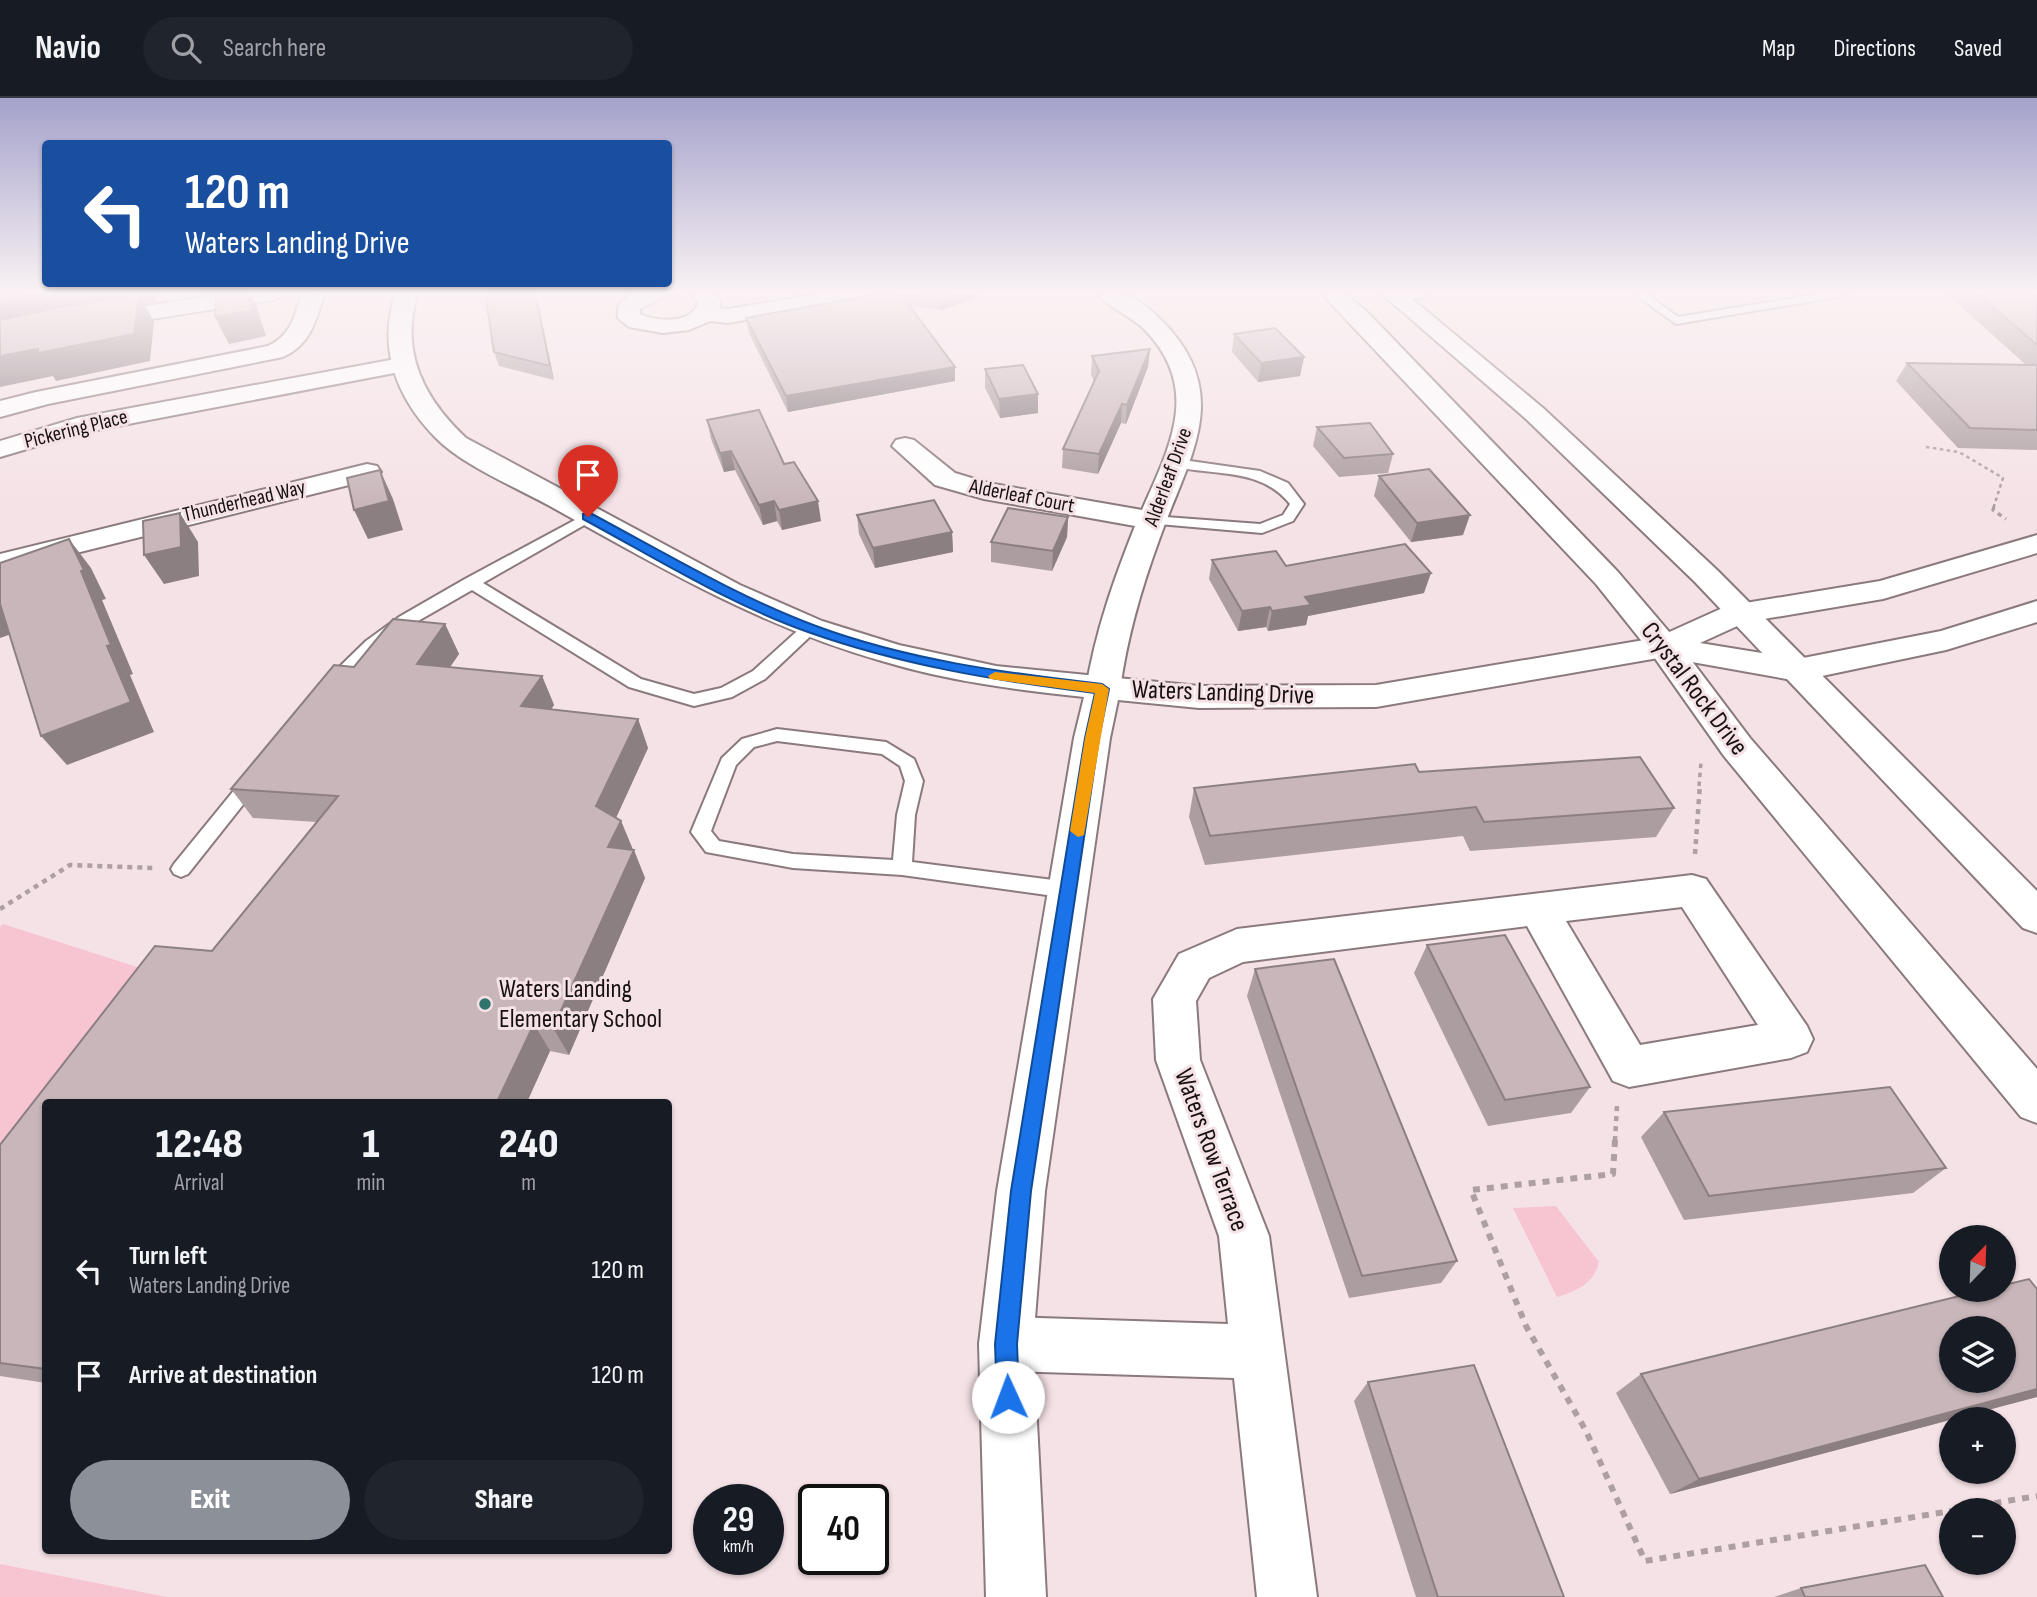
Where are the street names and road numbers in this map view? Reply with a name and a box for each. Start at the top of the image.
street label: Pickering Place [22,404,130,454]
street label: Alderleaf Drive [1138,424,1197,531]
street label: Alderleaf Court [966,473,1077,518]
street label: Thunderhead Way [180,475,308,527]
street label: Crystal Rock Drive [1634,616,1754,762]
street label: Waters Landing Drive [1131,674,1315,712]
street label: Waters Row Terrace [1167,1065,1255,1235]

